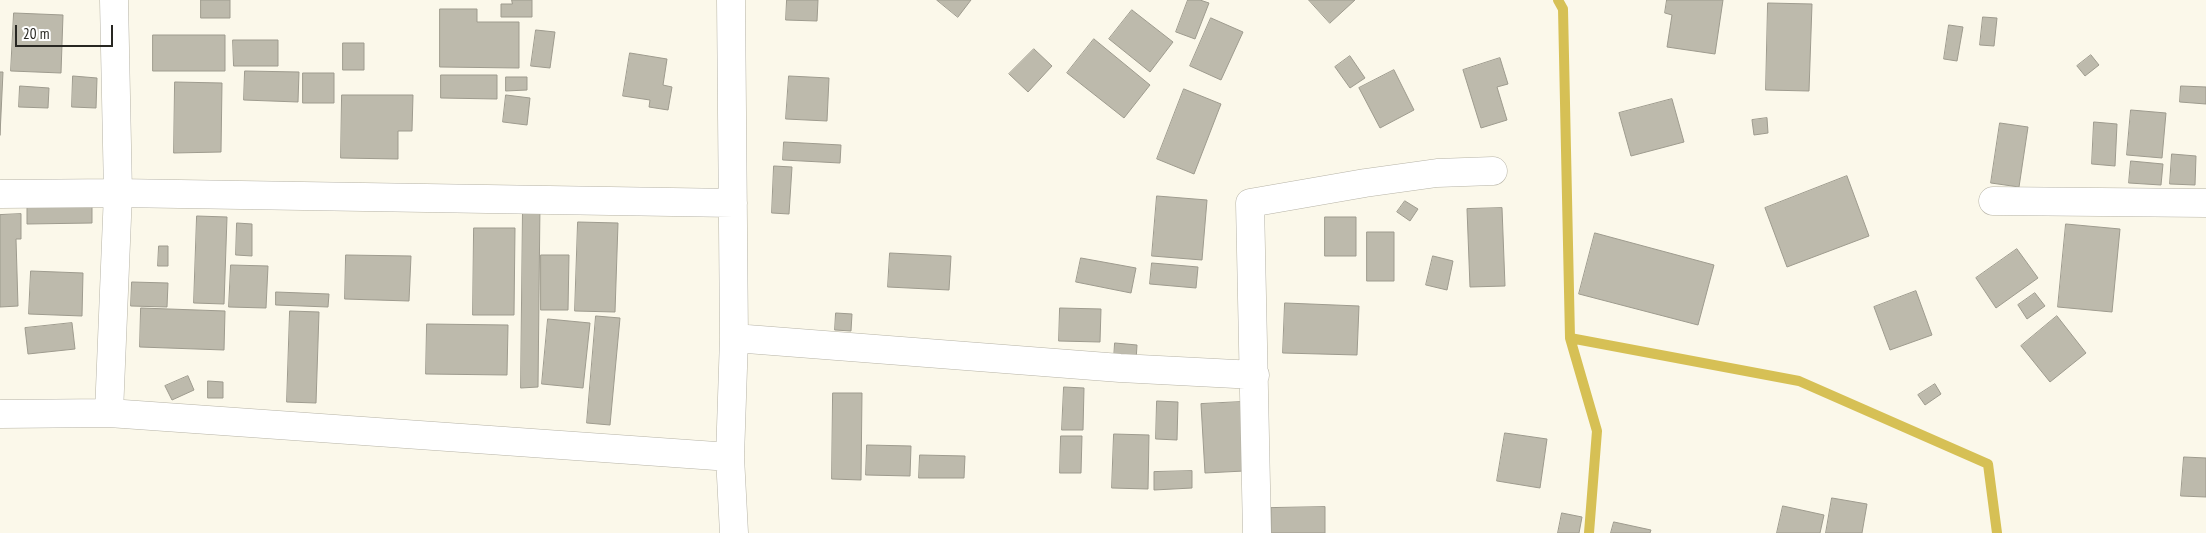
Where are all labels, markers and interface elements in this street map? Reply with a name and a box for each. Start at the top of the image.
scale bar [18,15,115,47]
text: 20 m [23,24,49,43]

